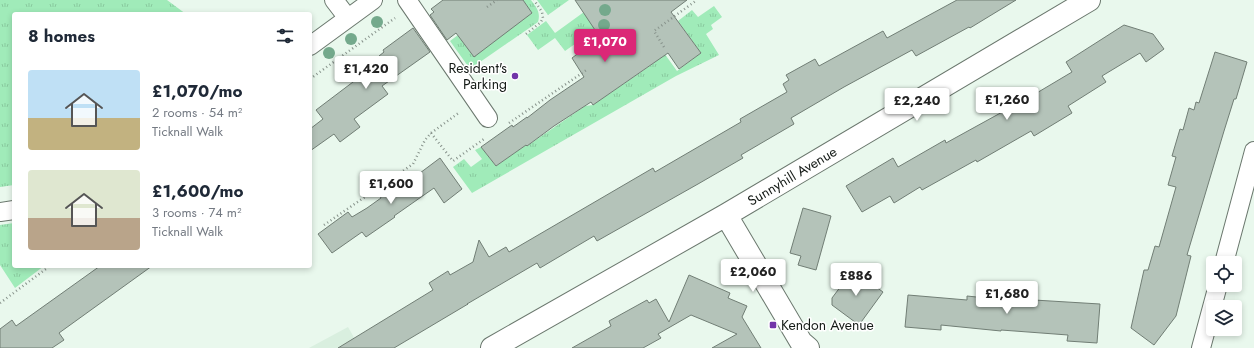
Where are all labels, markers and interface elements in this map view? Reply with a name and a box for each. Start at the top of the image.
text: 8 homes [28,24,95,48]
icon: filters [274,25,296,47]
pin: £1,070 [572,29,638,63]
text: £1,070 [583,32,627,51]
pin: £1,420 [333,56,399,90]
place label: Resident's Parking [449,58,507,94]
text: £1,420 [344,59,388,78]
marker: Resident's Parking [510,71,520,81]
text: £1,070/mo [152,79,242,103]
icon: home [60,86,108,134]
pin: £1,260 [974,87,1040,121]
pin: £2,240 [884,88,950,122]
text: £1,260 [985,90,1029,109]
text: £2,240 [894,91,940,110]
text: 2 rooms · 54 m² [152,103,242,122]
text: Ticknall Walk [152,122,223,141]
street label: Sunnyhill Avenue [744,141,840,211]
pin: £1,600 [358,171,424,205]
text: £1,600 [369,174,413,193]
text: £1,600/mo [152,179,244,203]
icon: home [60,186,108,234]
text: 3 rooms · 74 m² [152,203,241,222]
text: Ticknall Walk [152,222,223,241]
map controls [1206,256,1242,336]
button: locate [1206,256,1242,292]
pin: £2,060 [720,259,786,293]
text: £2,060 [730,262,776,281]
pin: £886 [832,263,880,297]
text: £886 [840,266,872,285]
pin: £1,680 [974,281,1040,315]
text: £1,680 [985,284,1029,303]
button: layers [1206,300,1242,336]
place label: Kendon Avenue [781,315,874,335]
marker: Kendon Avenue [768,320,778,330]

